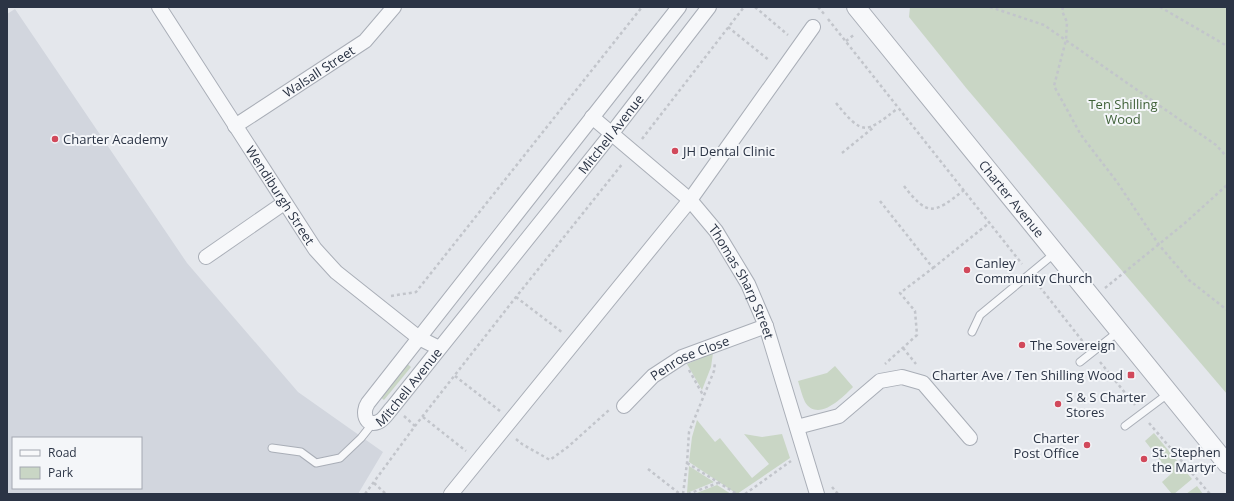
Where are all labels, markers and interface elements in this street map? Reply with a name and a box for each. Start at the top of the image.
street label: Walsall Street [279,41,358,101]
street label: Mitchell Avenue [574,91,648,178]
park label: Ten Shilling Wood [1088,95,1158,128]
place label: Charter Academy [63,130,168,148]
marker: Charter Academy [50,134,60,144]
street label: Wendiburgh Street [242,142,319,249]
place label: JH Dental Clinic [681,142,775,160]
marker: JH Dental Clinic [670,146,680,156]
street label: Charter Avenue [975,156,1049,241]
street label: Thomas Sharp Street [705,220,779,342]
place label: Canley Community Church [975,254,1092,287]
marker: Canley Community Church [962,265,972,275]
street label: Penrose Close [647,331,732,384]
place label: The Sovereign [1030,336,1115,354]
marker: The Sovereign [1017,340,1027,350]
street label: Mitchell Avenue [371,344,446,431]
place label: Charter Ave / Ten Shilling Wood [932,366,1123,384]
marker: Charter Ave / Ten Shilling Wood [1126,370,1136,380]
place label: S & S Charter Stores [1066,388,1146,421]
marker: S & S Charter Stores [1053,399,1063,409]
place label: Charter Post Office [1013,429,1080,462]
legend [12,437,142,489]
marker: Charter Post Office [1082,440,1092,450]
place label: St. Stephen the Martyr [1152,443,1221,476]
text: Road [48,444,77,461]
marker: St. Stephen the Martyr [1139,454,1149,464]
text: Park [48,464,74,481]

